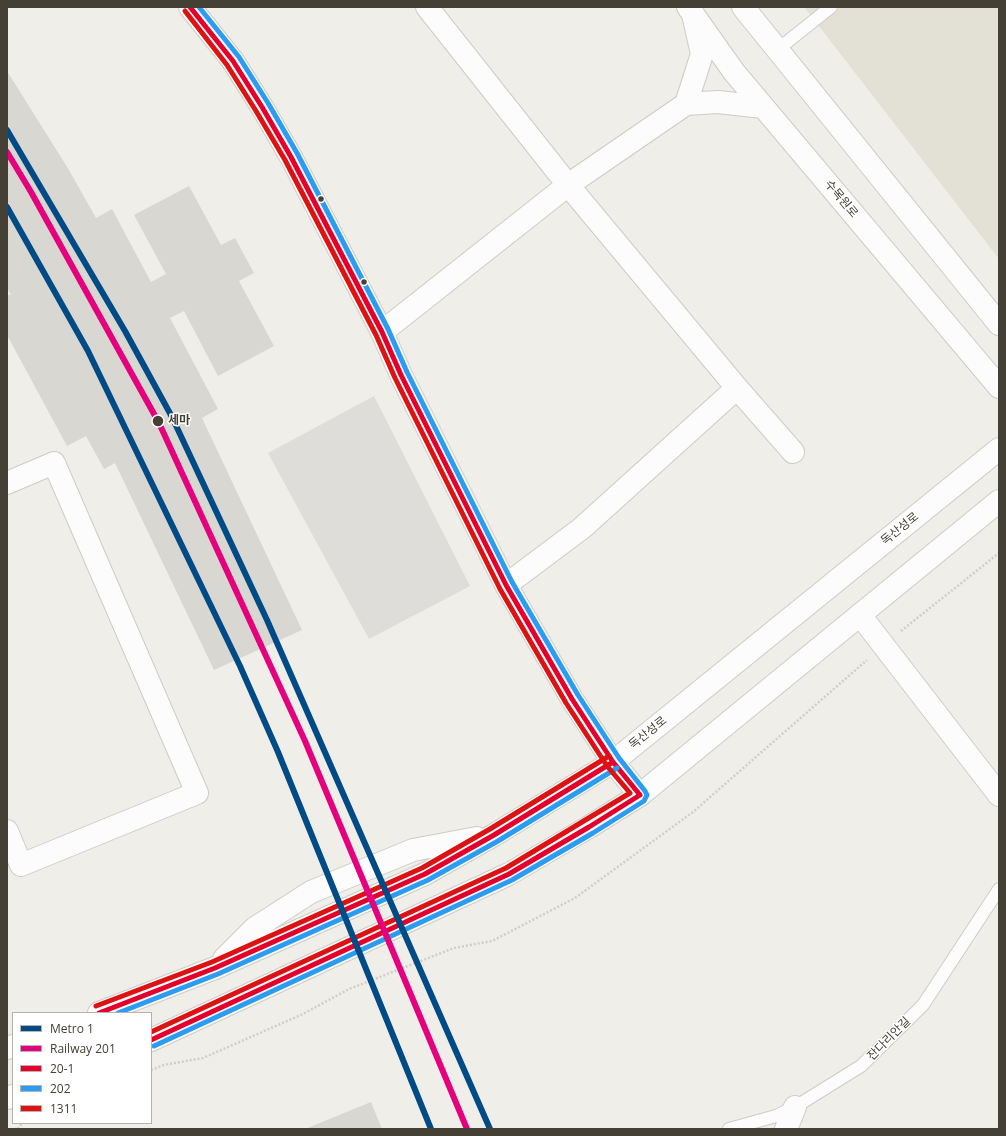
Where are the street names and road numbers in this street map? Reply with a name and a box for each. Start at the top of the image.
street label: 수목원로 [821,177,861,221]
street label: 독산성로 [878,510,922,548]
street label: 독산성로 [626,714,670,752]
street label: 잔다리안길 [864,1014,914,1064]

